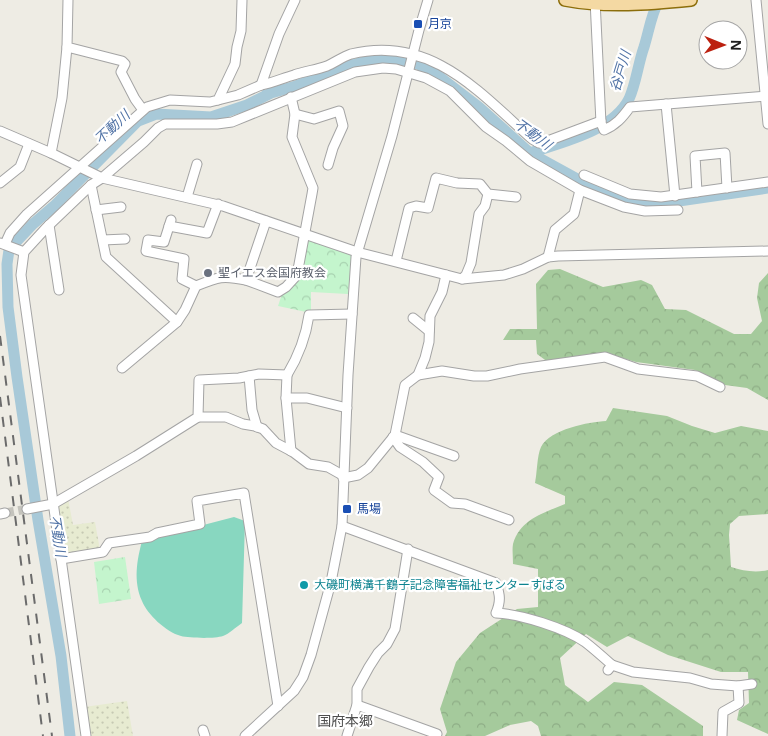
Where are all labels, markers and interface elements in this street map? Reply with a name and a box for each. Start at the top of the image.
place label: 月京 [428,15,452,32]
marker: 月京 [412,18,424,30]
north arrow [698,20,748,70]
text: N [727,39,746,51]
water label: 谷戸川 [604,46,635,94]
water label: 不動川 [90,104,135,148]
water label: 不動川 [511,114,557,155]
place label: 聖イエス会国府教会 [218,264,326,281]
marker: 聖イエス会国府教会 [202,267,214,279]
place label: 馬場 [357,500,381,517]
marker: 馬場 [341,503,353,515]
water label: 不動川 [46,514,71,560]
place label: 大磯町横溝千鶴子記念障害福祉センターすばる [314,576,566,593]
marker: 大磯町横溝千鶴子記念障害福祉センターすばる [298,579,310,591]
district label: 国府本郷 [317,711,373,730]

